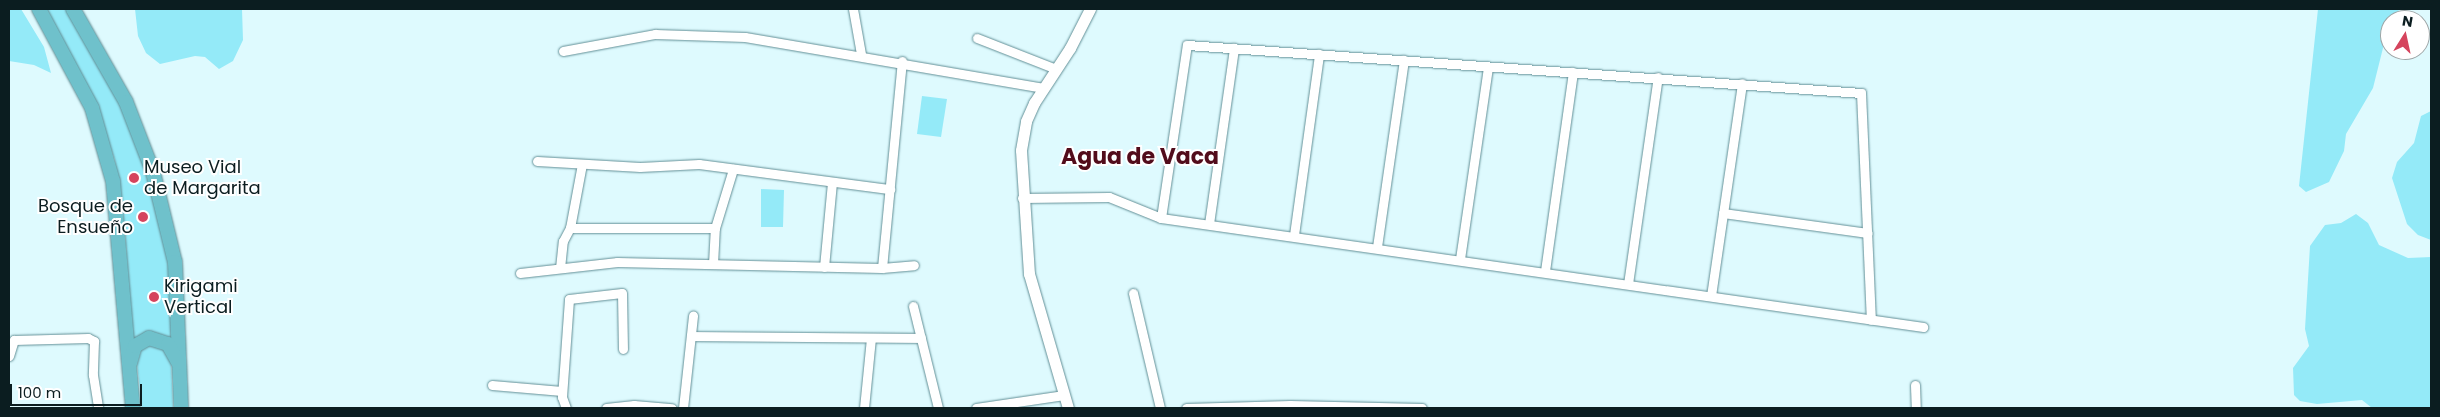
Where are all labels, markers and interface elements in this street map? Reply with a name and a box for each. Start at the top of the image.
north arrow [2380,10,2430,60]
text: N [2401,10,2414,32]
district label: Agua de Vaca [1061,144,1219,170]
place label: Museo Vial de Margarita [144,157,261,200]
marker: Museo Vial de Margarita [128,172,140,184]
place label: Bosque de Ensueño [38,196,133,238]
marker: Bosque de Ensueño [137,211,149,223]
place label: Kirigami Vertical [164,276,238,318]
marker: Kirigami Vertical [148,291,160,303]
scale bar [12,374,145,406]
text: 100 m [18,382,61,403]

